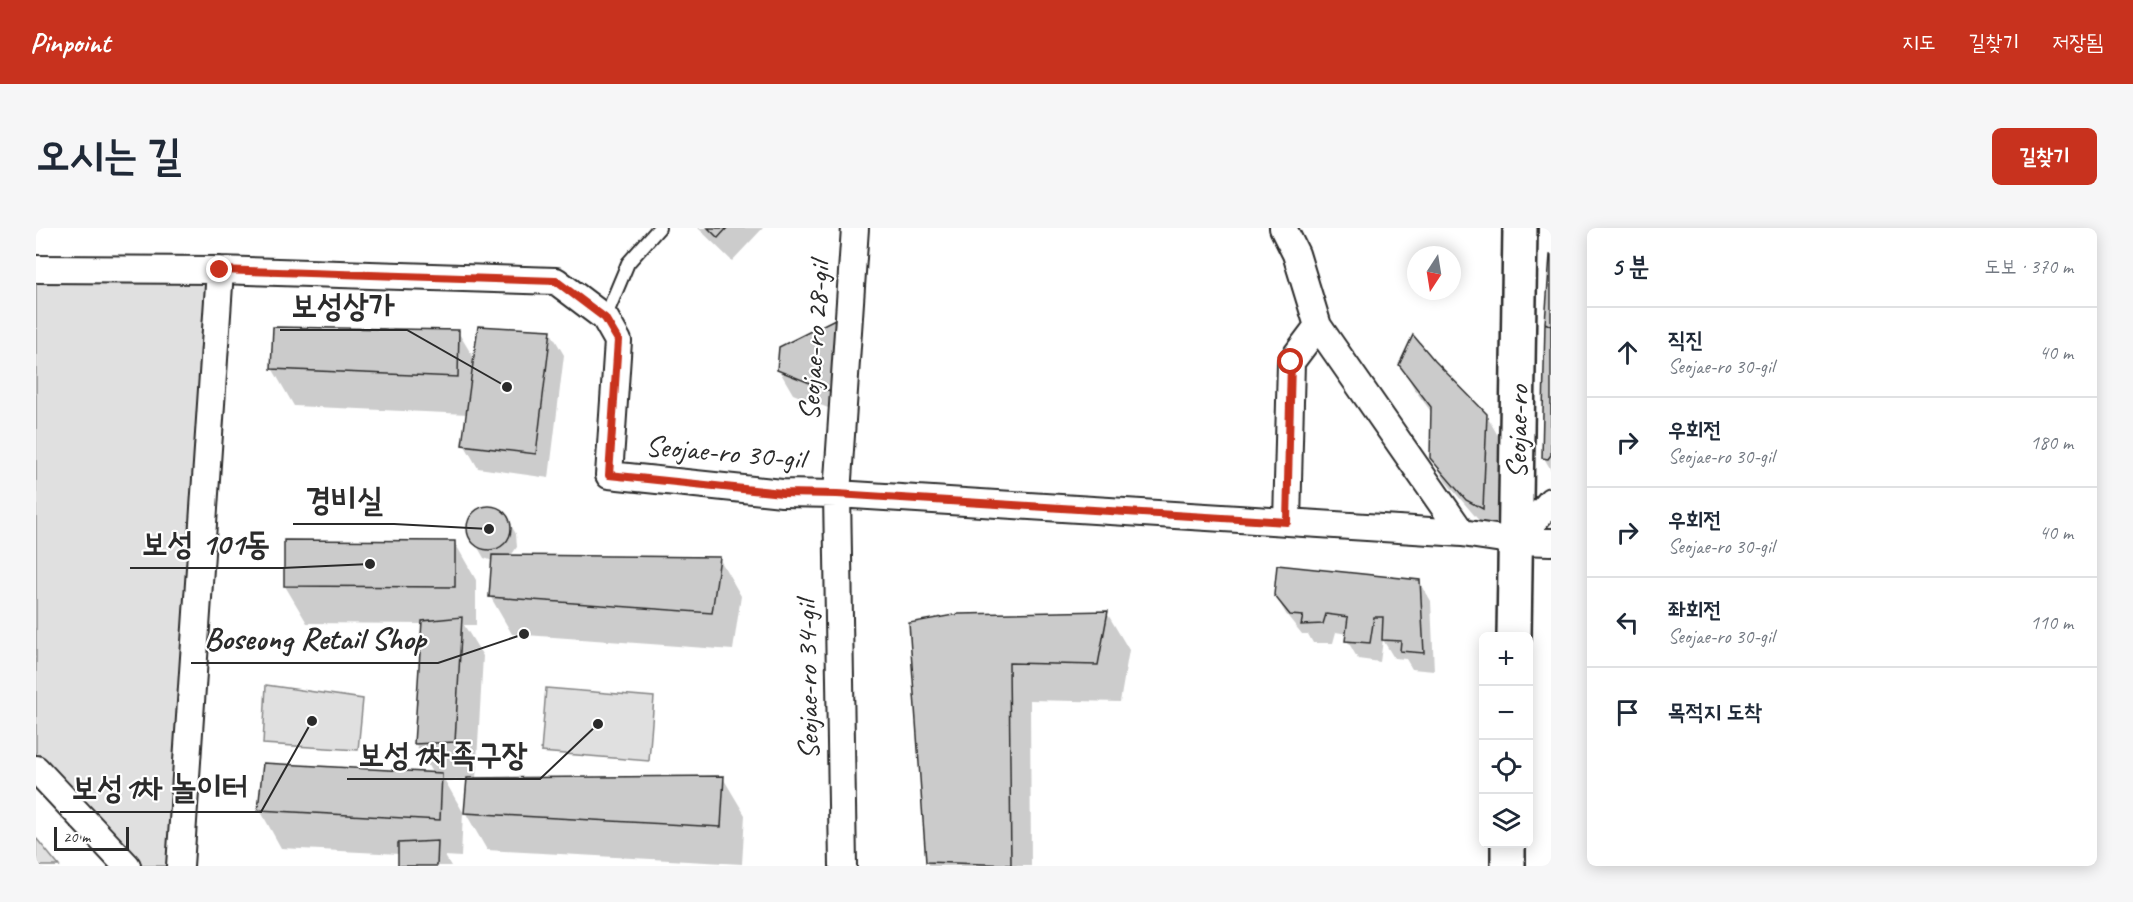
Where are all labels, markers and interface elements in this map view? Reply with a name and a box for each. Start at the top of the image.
text: Pinpoint [30,25,110,60]
text: 지도 [1902,29,1936,55]
text: 길찾기 [1969,29,2019,55]
text: 저장됨 [2052,29,2103,55]
button: 길찾기 [1992,128,2097,185]
text: 오시는 길 [36,129,181,182]
north arrow [1407,246,1461,300]
text: 5 분 [1611,250,1650,283]
text: 도보 · 370 m [1984,254,2073,279]
street label: Seojae-ro 28-gil [789,255,839,422]
route end [206,256,232,282]
callout: 보성상가 [280,280,407,330]
text: 보성상가 [292,285,395,326]
text: 직진 [1668,326,1703,354]
icon: ahead [1611,336,1644,369]
text: 40 m [2039,340,2073,365]
route start [1277,348,1303,374]
text: Seojae-ro 30-gil [1668,354,1774,379]
street label: Seojae-ro [1497,383,1537,479]
text: 우회전 [1668,416,1721,444]
street label: Seojae-ro 30-gil [644,426,811,478]
icon: right [1611,426,1644,459]
text: 180 m [2030,430,2073,455]
text: Seojae-ro 30-gil [1668,444,1774,469]
callout: 경비실 [293,474,394,524]
text: 경비실 [305,479,383,520]
text: 우회전 [1668,506,1721,534]
icon: right [1611,516,1644,549]
callout: 보성 101동 [130,518,282,568]
text: 40 m [2039,520,2073,545]
text: 보성 101동 [142,523,270,564]
text: Seojae-ro 30-gil [1668,534,1774,559]
street label: Seojae-ro 34-gil [787,595,827,760]
text: 좌회전 [1668,596,1721,624]
icon: left [1611,606,1644,639]
text: 110 m [2030,610,2073,635]
callout: Boseong Retail Shop [191,613,438,663]
text: Boseong Retail Shop [204,618,428,659]
text: Seojae-ro 30-gil [1668,624,1774,649]
map controls [1479,632,1533,848]
button: + [1479,632,1533,686]
button: − [1479,686,1533,740]
icon: arrive [1611,696,1644,729]
text: 목적지 도착 [1668,698,1762,726]
callout: 보성1차족구장 [347,729,540,779]
text: 보성1차족구장 [359,734,528,775]
button: locate [1479,740,1533,794]
callout: 보성1차 놀이터 [60,762,261,812]
text: 보성1차 놀이터 [72,767,248,808]
button: layers [1479,794,1533,848]
scale bar [54,824,129,852]
text: 20 m [63,827,90,847]

